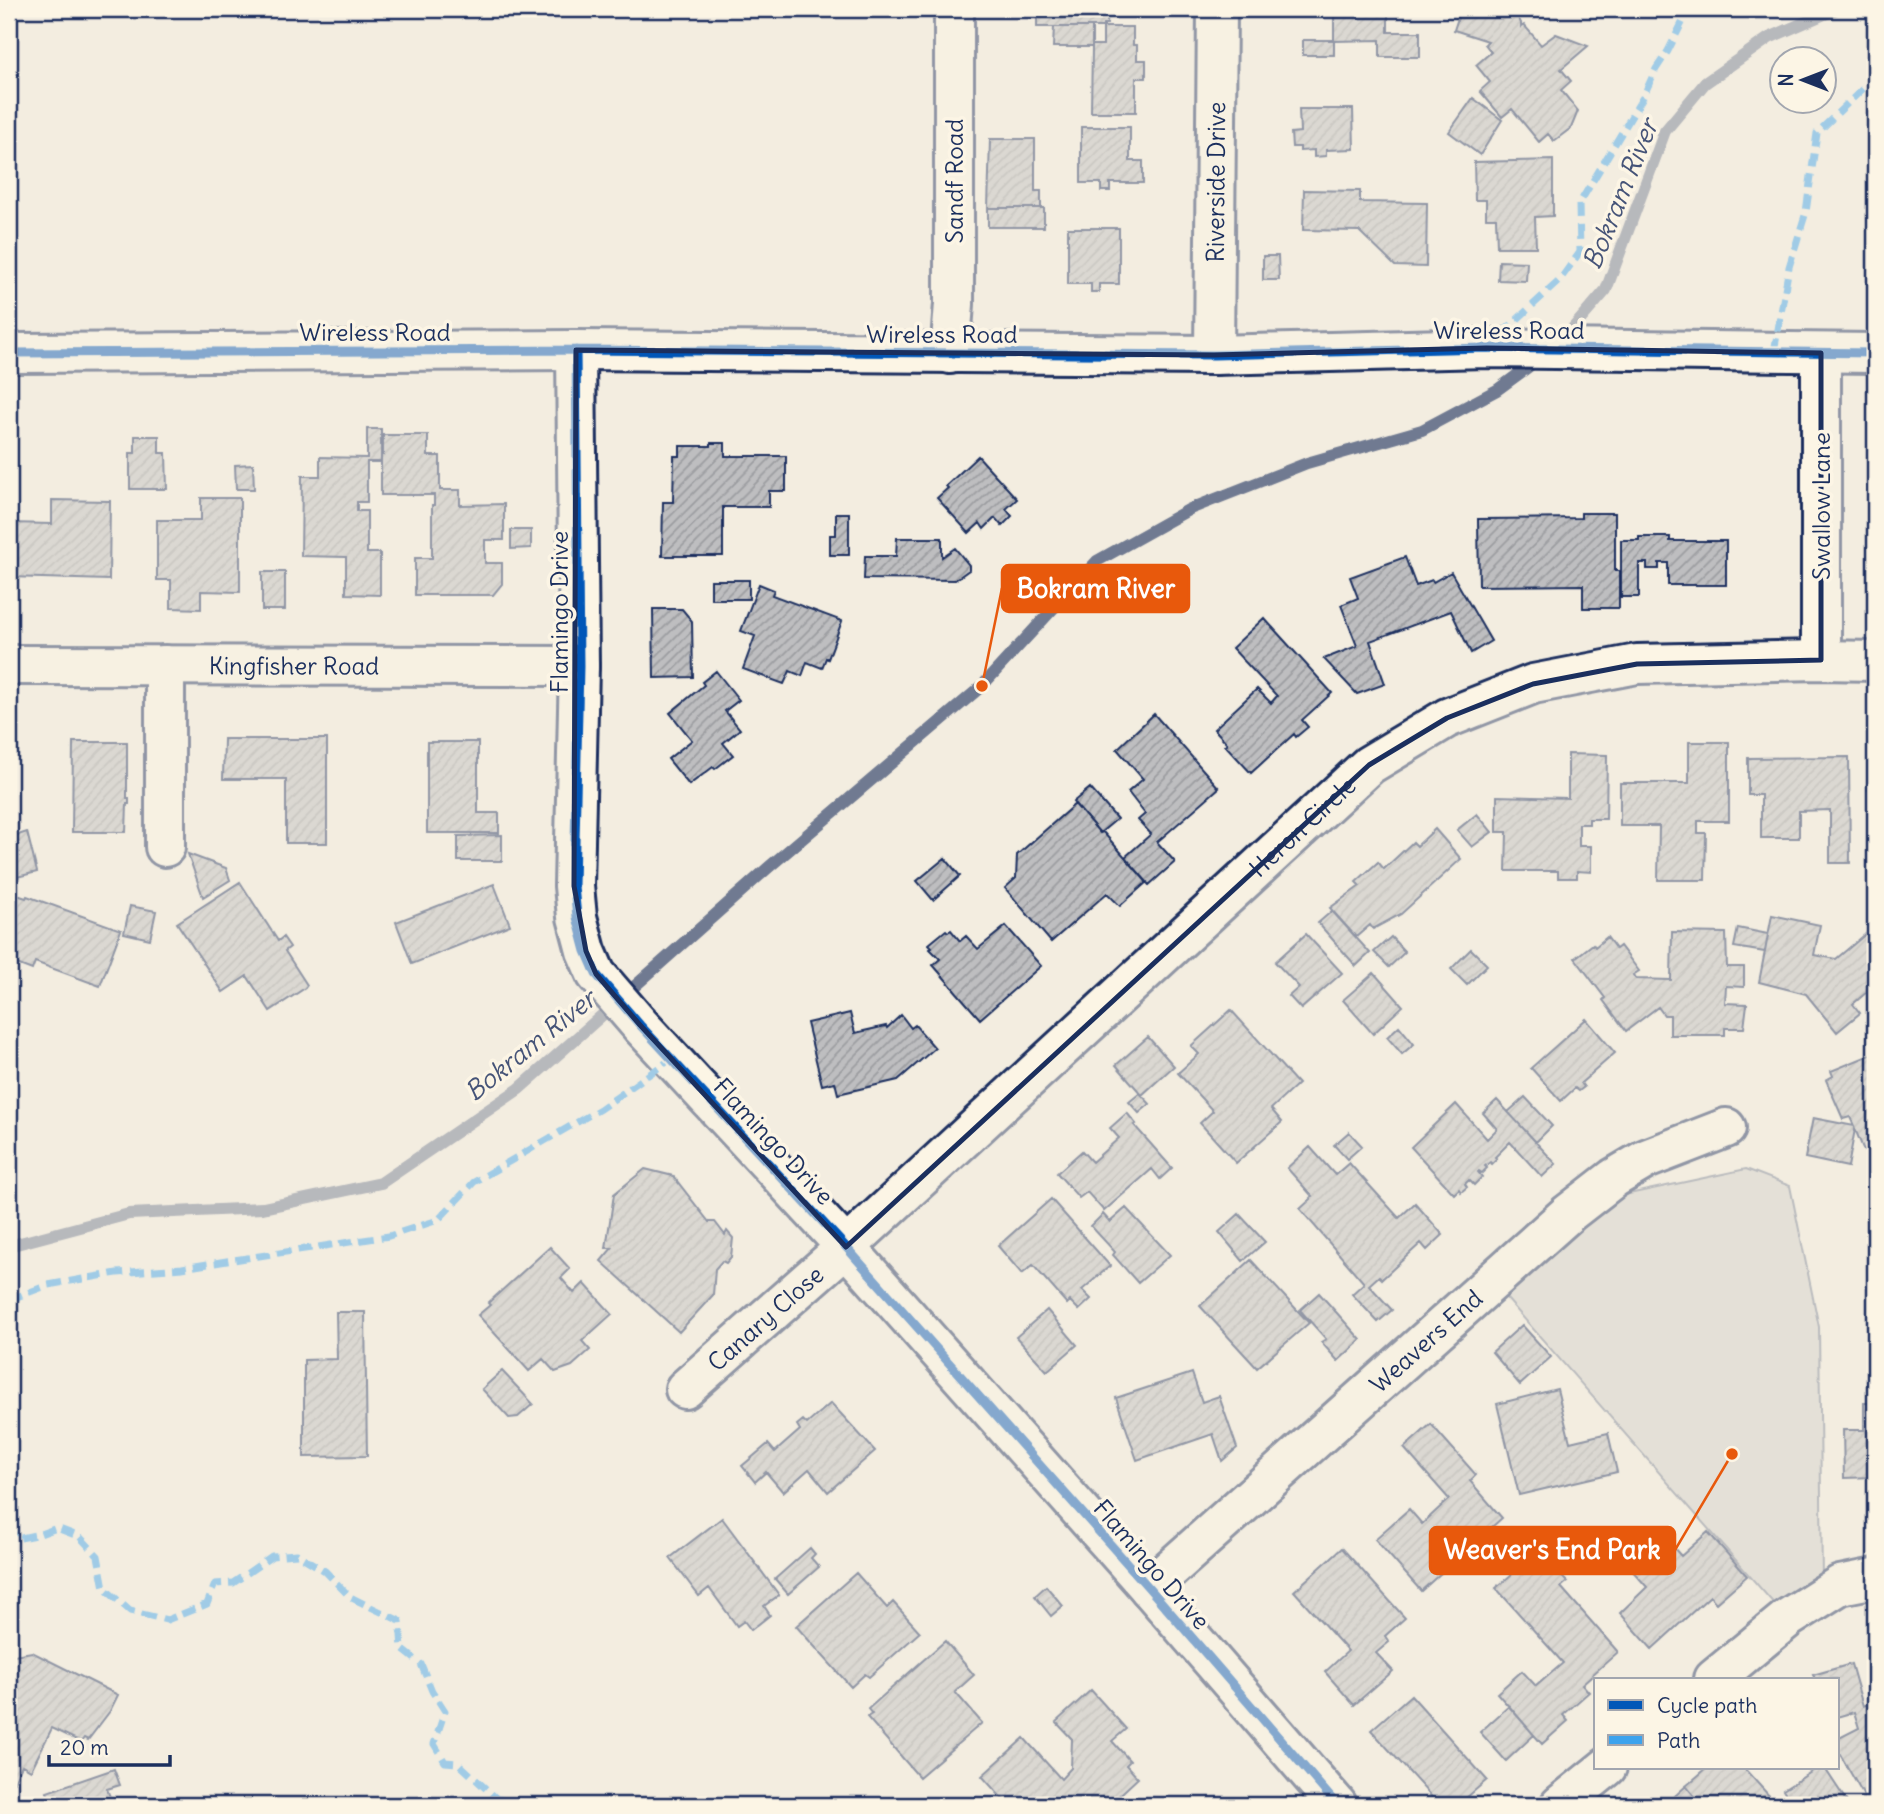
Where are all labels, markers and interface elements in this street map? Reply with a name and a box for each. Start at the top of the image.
north arrow [1769,46,1839,116]
text: N [1774,73,1798,87]
street label: Riverside Drive [1200,101,1231,263]
water label: Bokram River [1575,111,1666,274]
street label: Sandf Road [939,119,969,243]
street label: Wireless Road [1433,315,1585,345]
street label: Wireless Road [299,317,451,347]
street label: Wireless Road [866,319,1018,349]
street label: Swallow Lane [1806,432,1836,580]
street label: Flamingo Drive [544,531,574,693]
callout: Bokram River [1002,565,1189,612]
text: Bokram River [1017,572,1176,605]
street label: Kingfisher Road [209,650,379,681]
street label: Heron Circle [1243,770,1362,883]
water label: Bokram River [458,980,605,1108]
street label: Flamingo Drive [708,1071,840,1211]
street label: Canary Close [701,1259,829,1377]
street label: Weavers End [1363,1283,1488,1399]
street label: Flamingo Drive [1087,1493,1217,1635]
callout: Weaver's End Park [1430,1527,1675,1574]
text: Weaver's End Park [1443,1533,1661,1566]
legend [1594,1678,1839,1769]
text: Cycle path [1657,1692,1757,1719]
scale bar [49,1723,170,1767]
text: Path [1657,1727,1700,1754]
text: 20 m [60,1734,109,1761]

